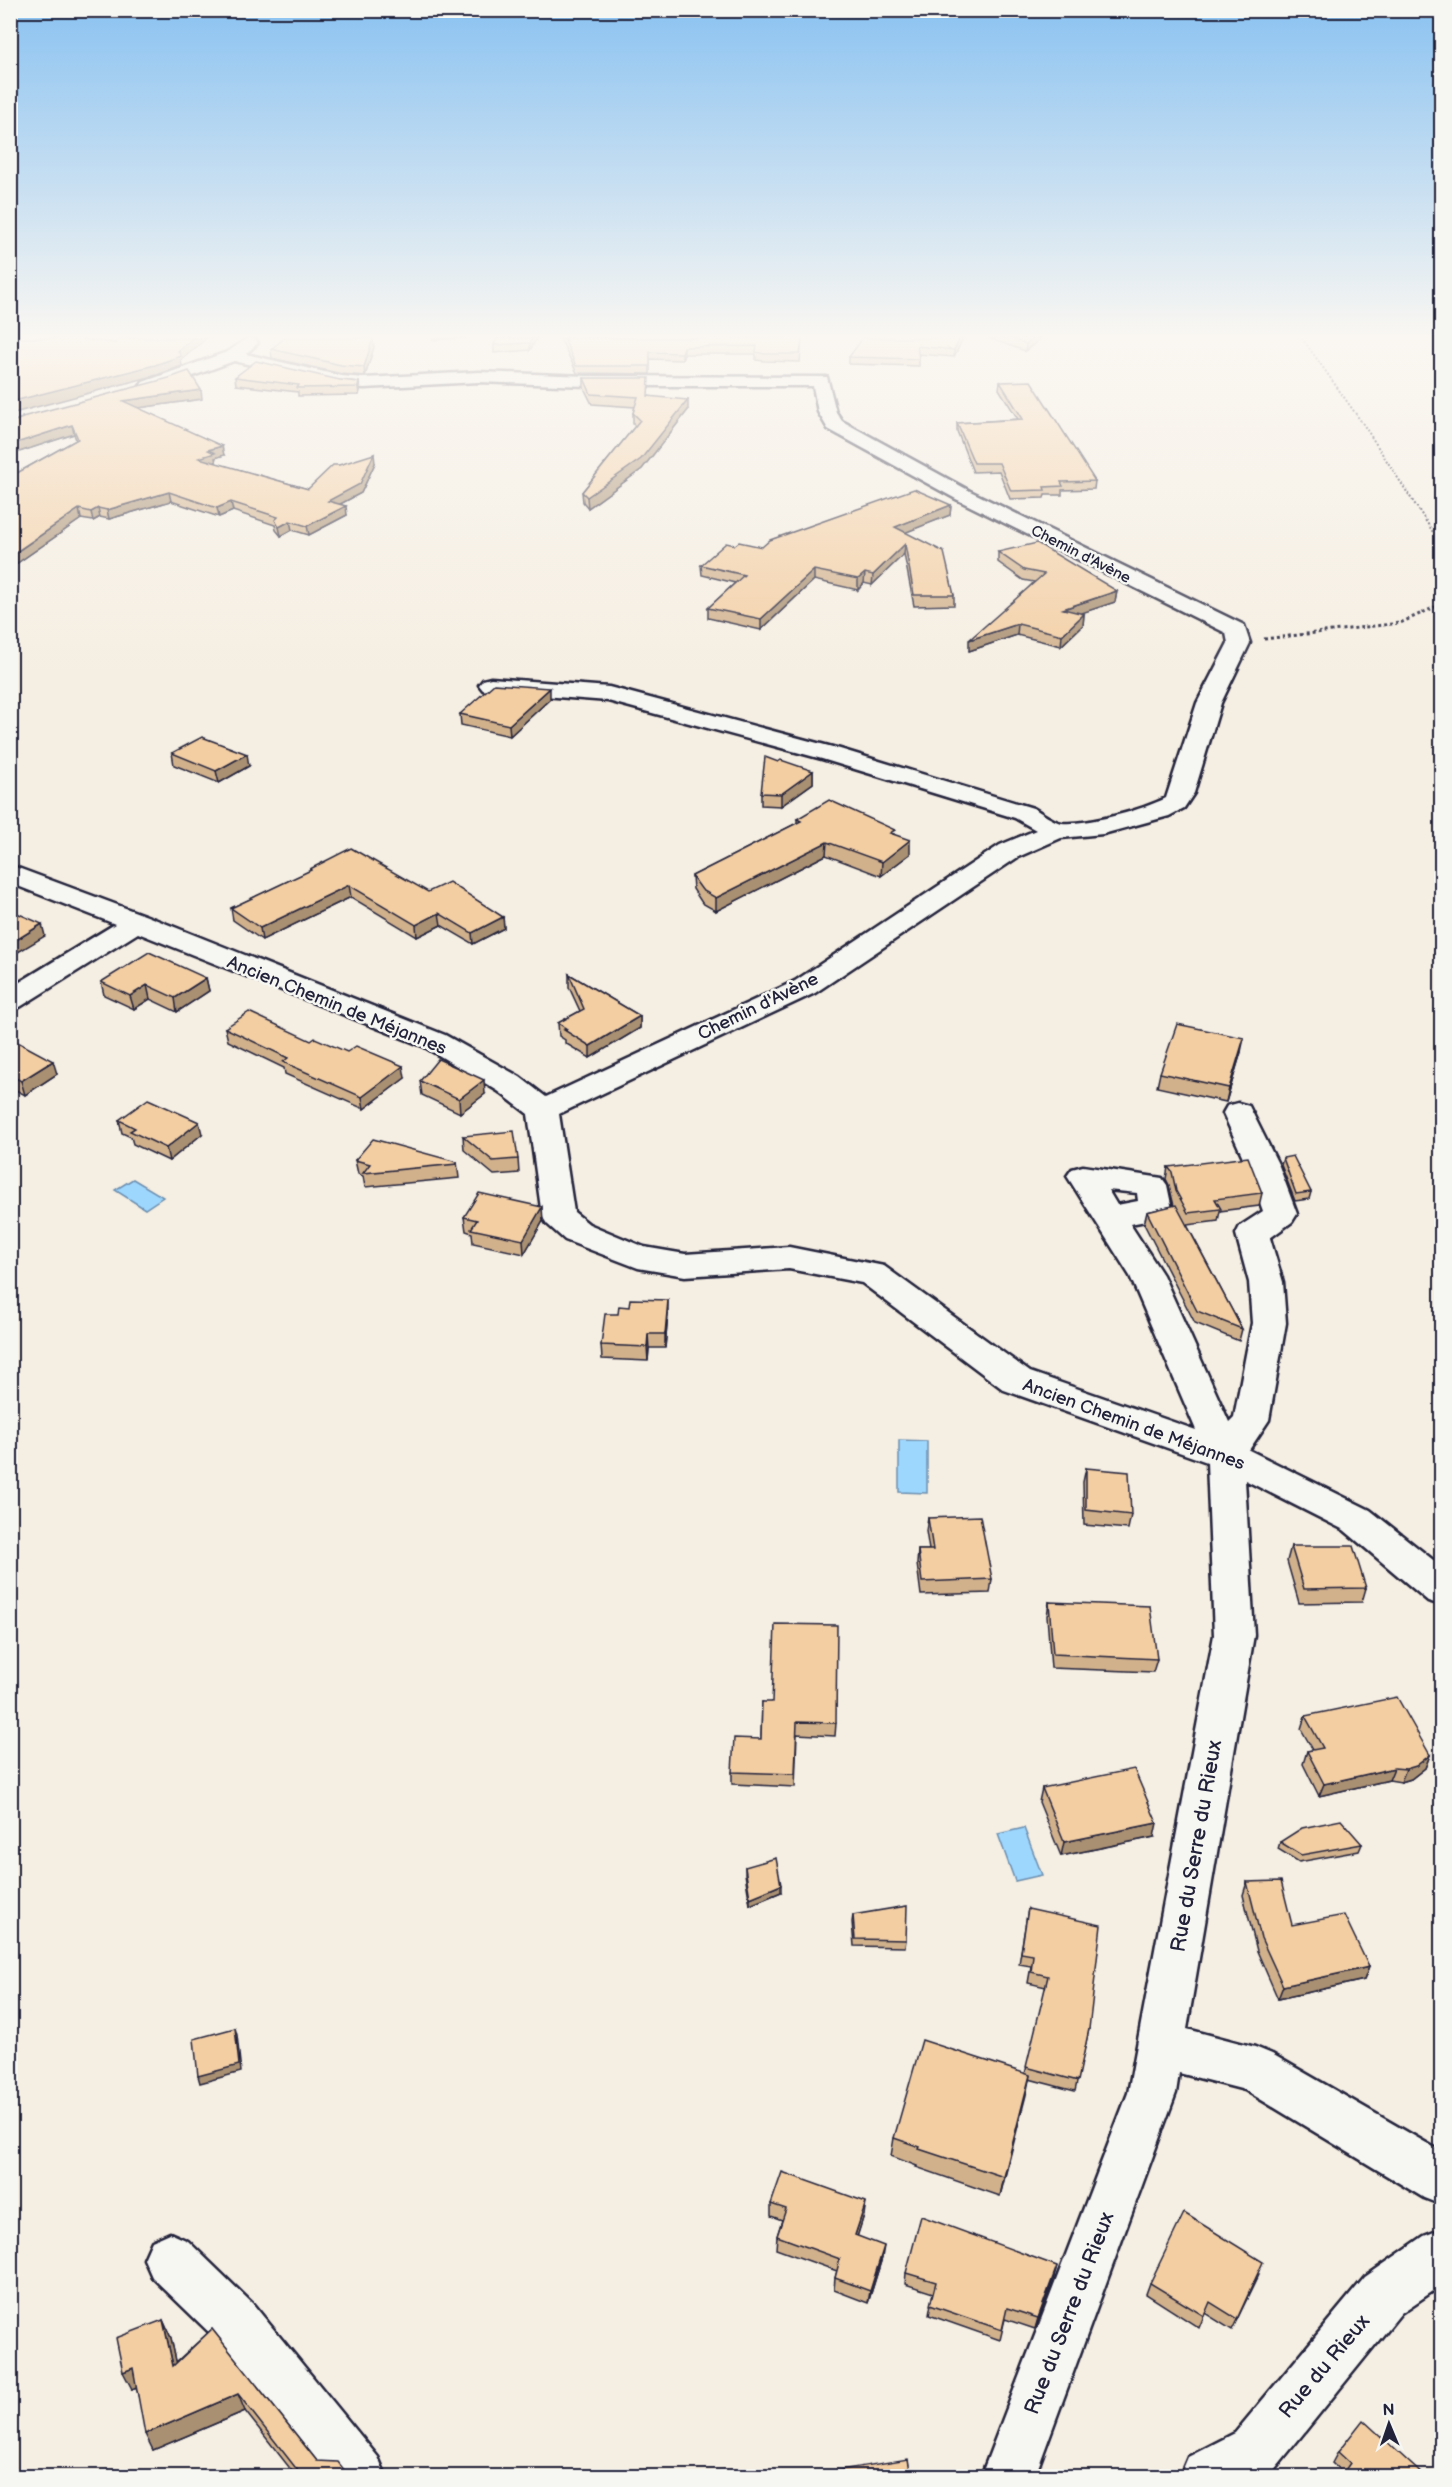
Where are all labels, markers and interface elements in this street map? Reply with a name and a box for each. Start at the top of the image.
street label: Chemin d'Avène [1028,521,1134,588]
street label: Ancien Chemin de Méjannes [224,952,450,1059]
street label: Chemin d'Avène [695,968,822,1045]
street label: Ancien Chemin de Méjannes [1020,1374,1248,1475]
street label: Rue du Serre du Rieux [1166,1738,1227,1954]
street label: Rue du Serre du Rieux [1019,2208,1120,2418]
street label: Rue du Rieux [1274,2309,1375,2423]
north arrow [1359,2394,1419,2454]
text: N [1382,2401,1395,2420]

